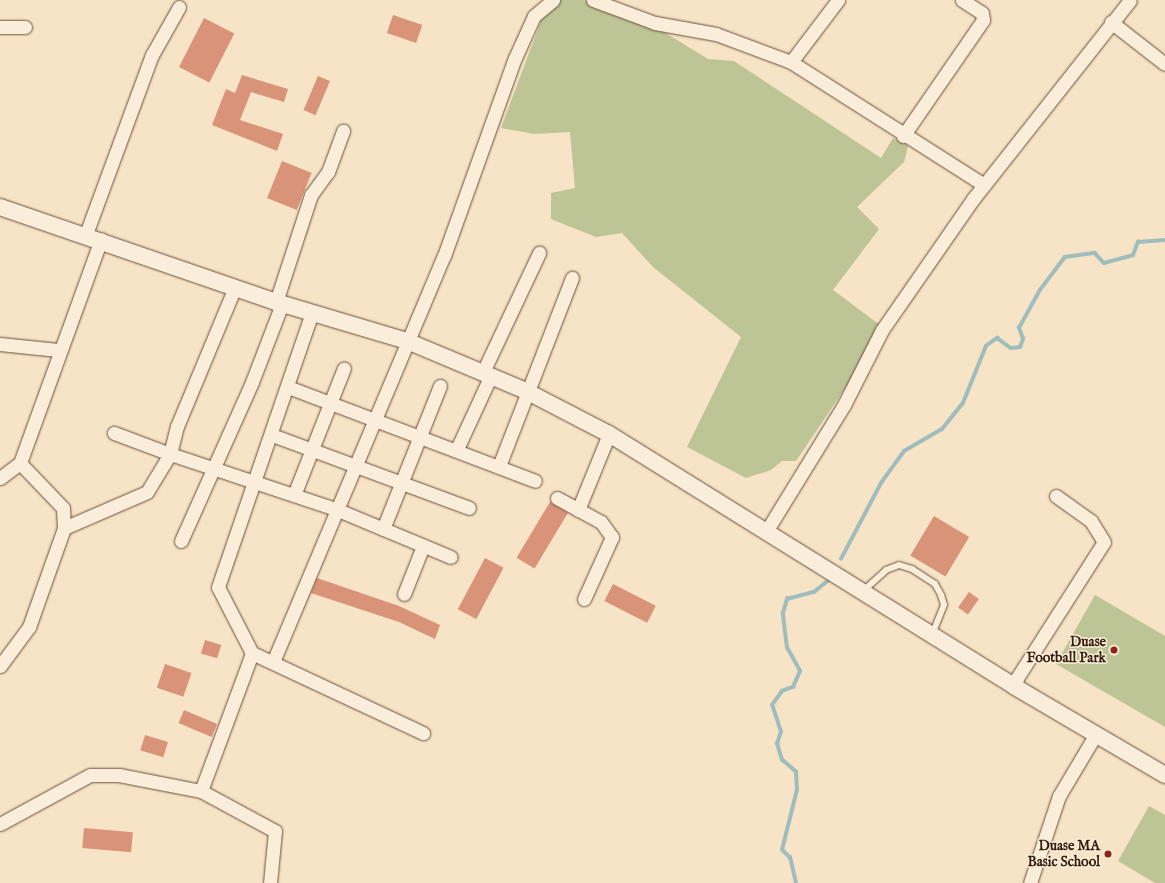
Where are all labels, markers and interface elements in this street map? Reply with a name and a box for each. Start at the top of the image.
place label: Duase Football Park [1026,634,1106,666]
marker: Duase Football Park [1109,645,1119,655]
place label: Duase MA Basic School [1028,838,1100,870]
marker: Duase MA Basic School [1103,849,1113,859]

